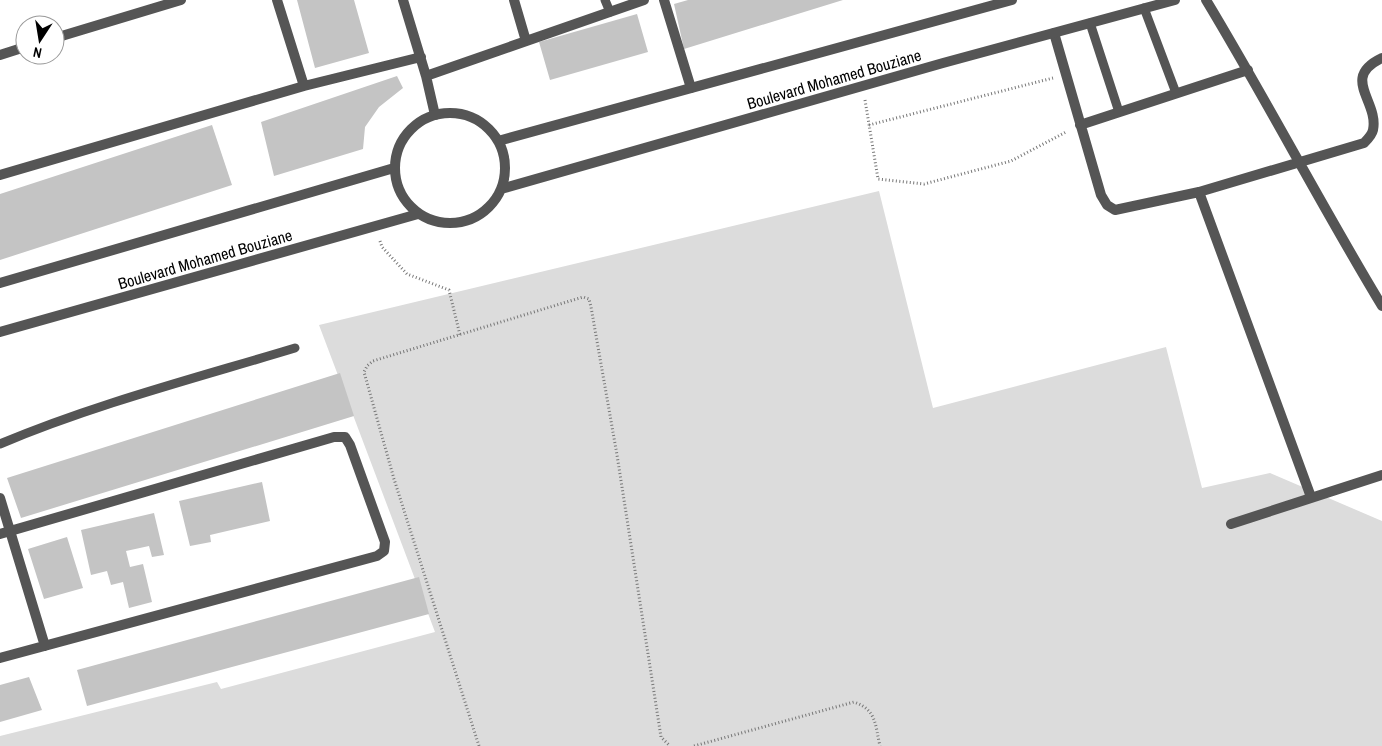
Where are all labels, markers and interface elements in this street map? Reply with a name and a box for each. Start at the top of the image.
north arrow [15,15,65,65]
text: N [31,43,43,62]
street label: Boulevard Mohamed Bouziane [744,44,924,114]
street label: Boulevard Mohamed Bouziane [115,224,295,294]

